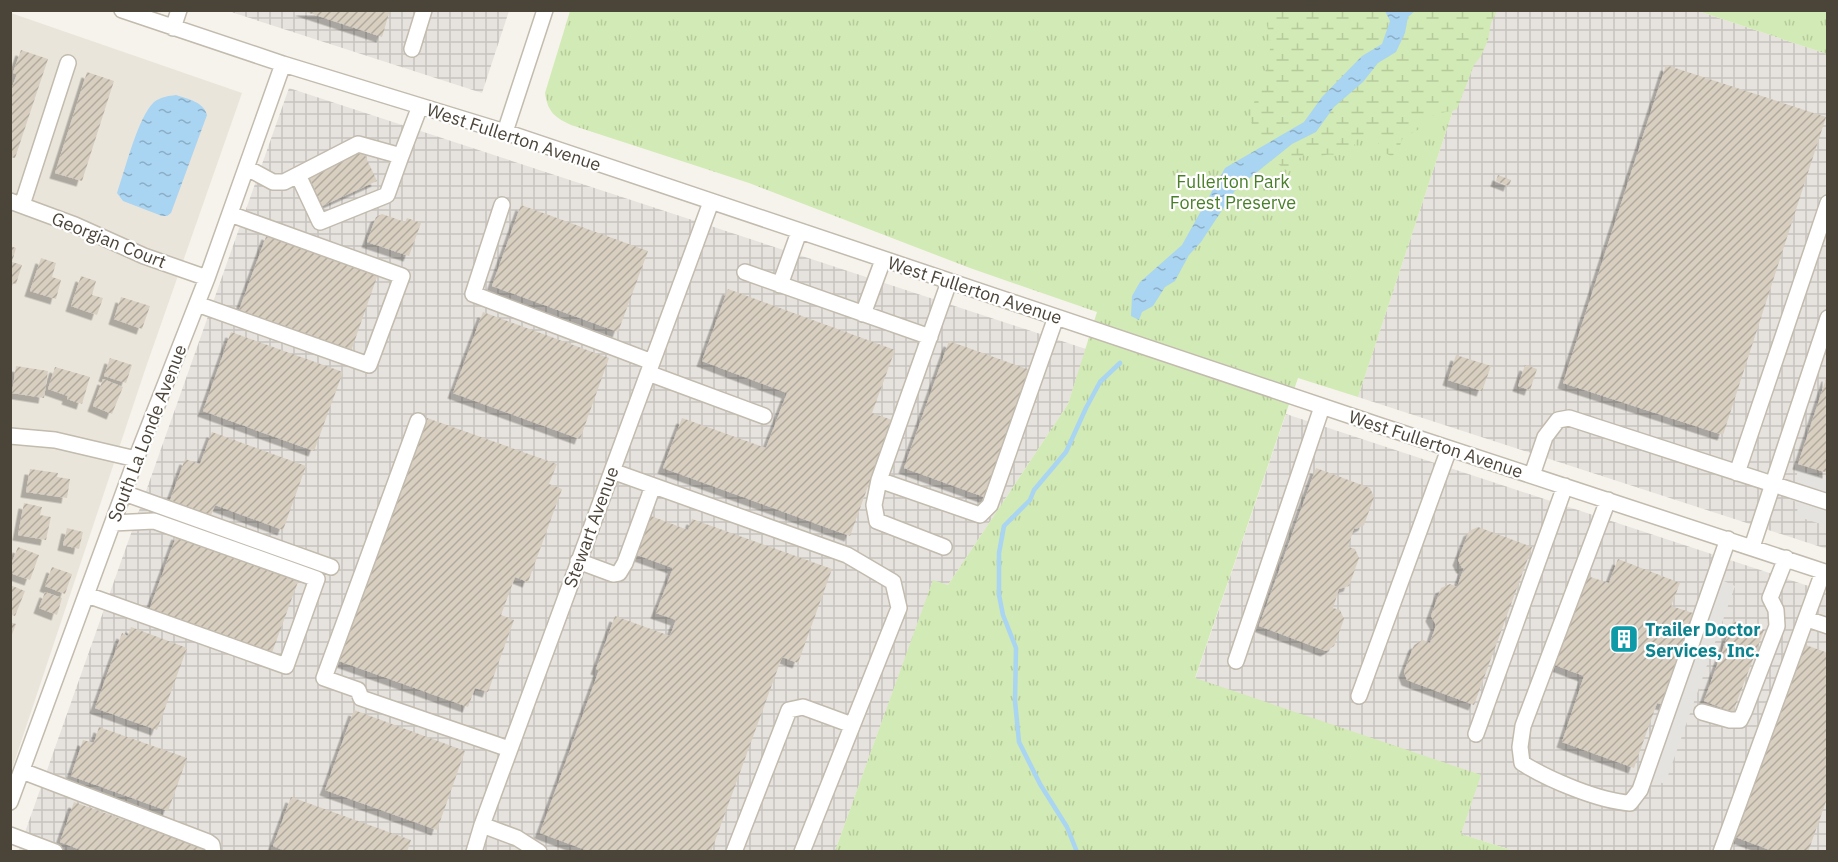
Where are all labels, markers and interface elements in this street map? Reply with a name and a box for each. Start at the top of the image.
street label: West Fullerton Avenue [424,98,604,176]
park label: Fullerton Park Forest Preserve [1170,170,1296,214]
street label: Georgian Court [48,207,170,273]
street label: West Fullerton Avenue [885,251,1065,329]
street label: South La Londe Avenue [103,341,192,525]
street label: West Fullerton Avenue [1346,405,1526,483]
street label: Stewart Avenue [558,463,624,591]
place label: Trailer Doctor Services, Inc. [1645,618,1760,662]
building icon: Trailer Doctor Services, Inc. [1608,623,1640,655]

